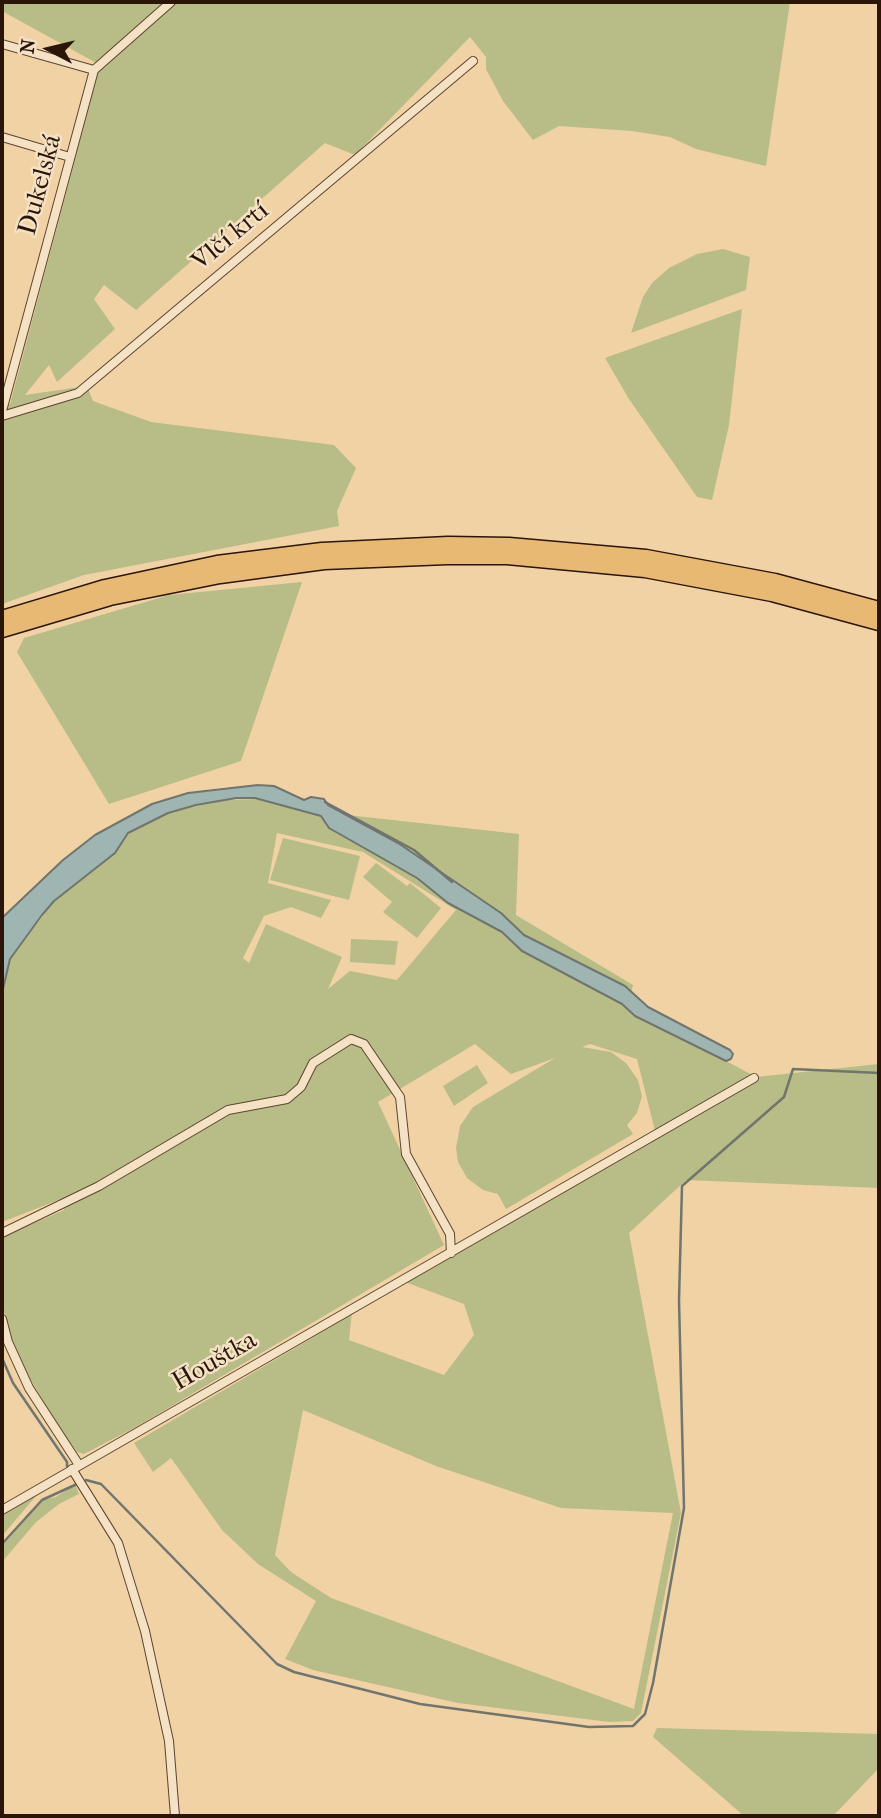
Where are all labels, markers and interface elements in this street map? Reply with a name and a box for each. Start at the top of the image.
north arrow [14,14,84,84]
text: N [16,38,40,55]
street label: Dukelská [13,131,69,239]
street label: Vlčí krtí [186,196,276,278]
street label: Houštka [167,1325,263,1399]

